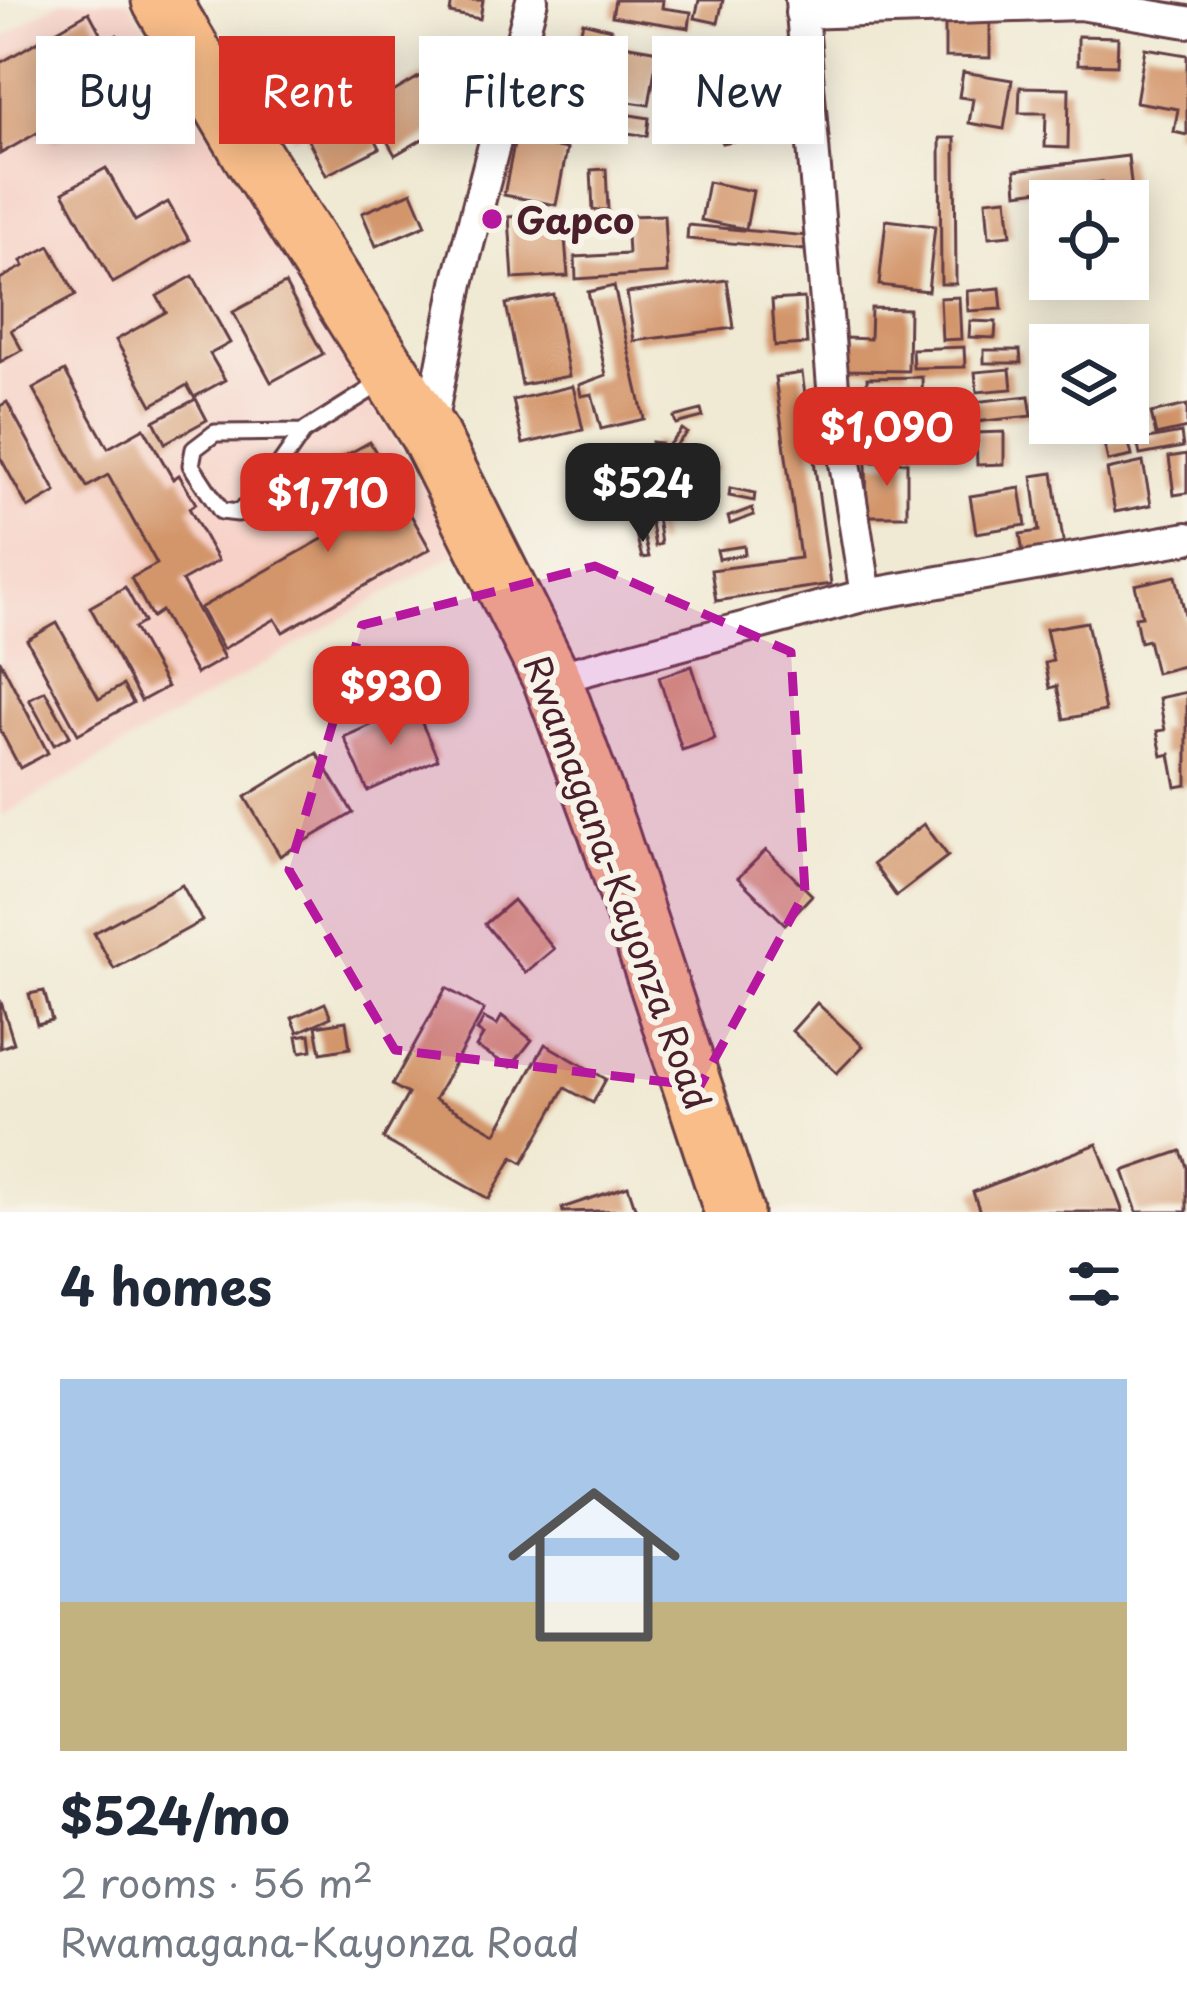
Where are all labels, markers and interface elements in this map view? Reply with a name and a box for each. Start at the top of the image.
chip: Buy [36,36,195,144]
chip: Rent [219,36,395,144]
chip: Filters [419,36,628,144]
chip: New [652,36,824,144]
map controls [1029,180,1149,444]
button: locate [1029,180,1149,300]
place label: Gapco [516,192,634,246]
marker: Gapco [479,206,505,232]
button: layers [1029,324,1149,444]
pin: $1,090 [789,387,985,489]
text: $1,090 [820,396,954,455]
pin: $524 [572,443,714,545]
text: $524 [592,452,694,511]
pin: $1,710 [230,453,426,555]
text: $1,710 [267,462,389,521]
pin: $930 [320,646,462,748]
street label: Rwamagana-Kayonza Road [512,647,726,1117]
text: $930 [340,655,442,714]
text: 4 homes [60,1246,272,1323]
icon: filters [1061,1251,1127,1317]
icon: home [486,1457,702,1673]
text: $524/mo [60,1775,290,1852]
text: 2 rooms · 56 m² [60,1852,373,1911]
text: Rwamagana-Kayonza Road [60,1911,580,1970]

